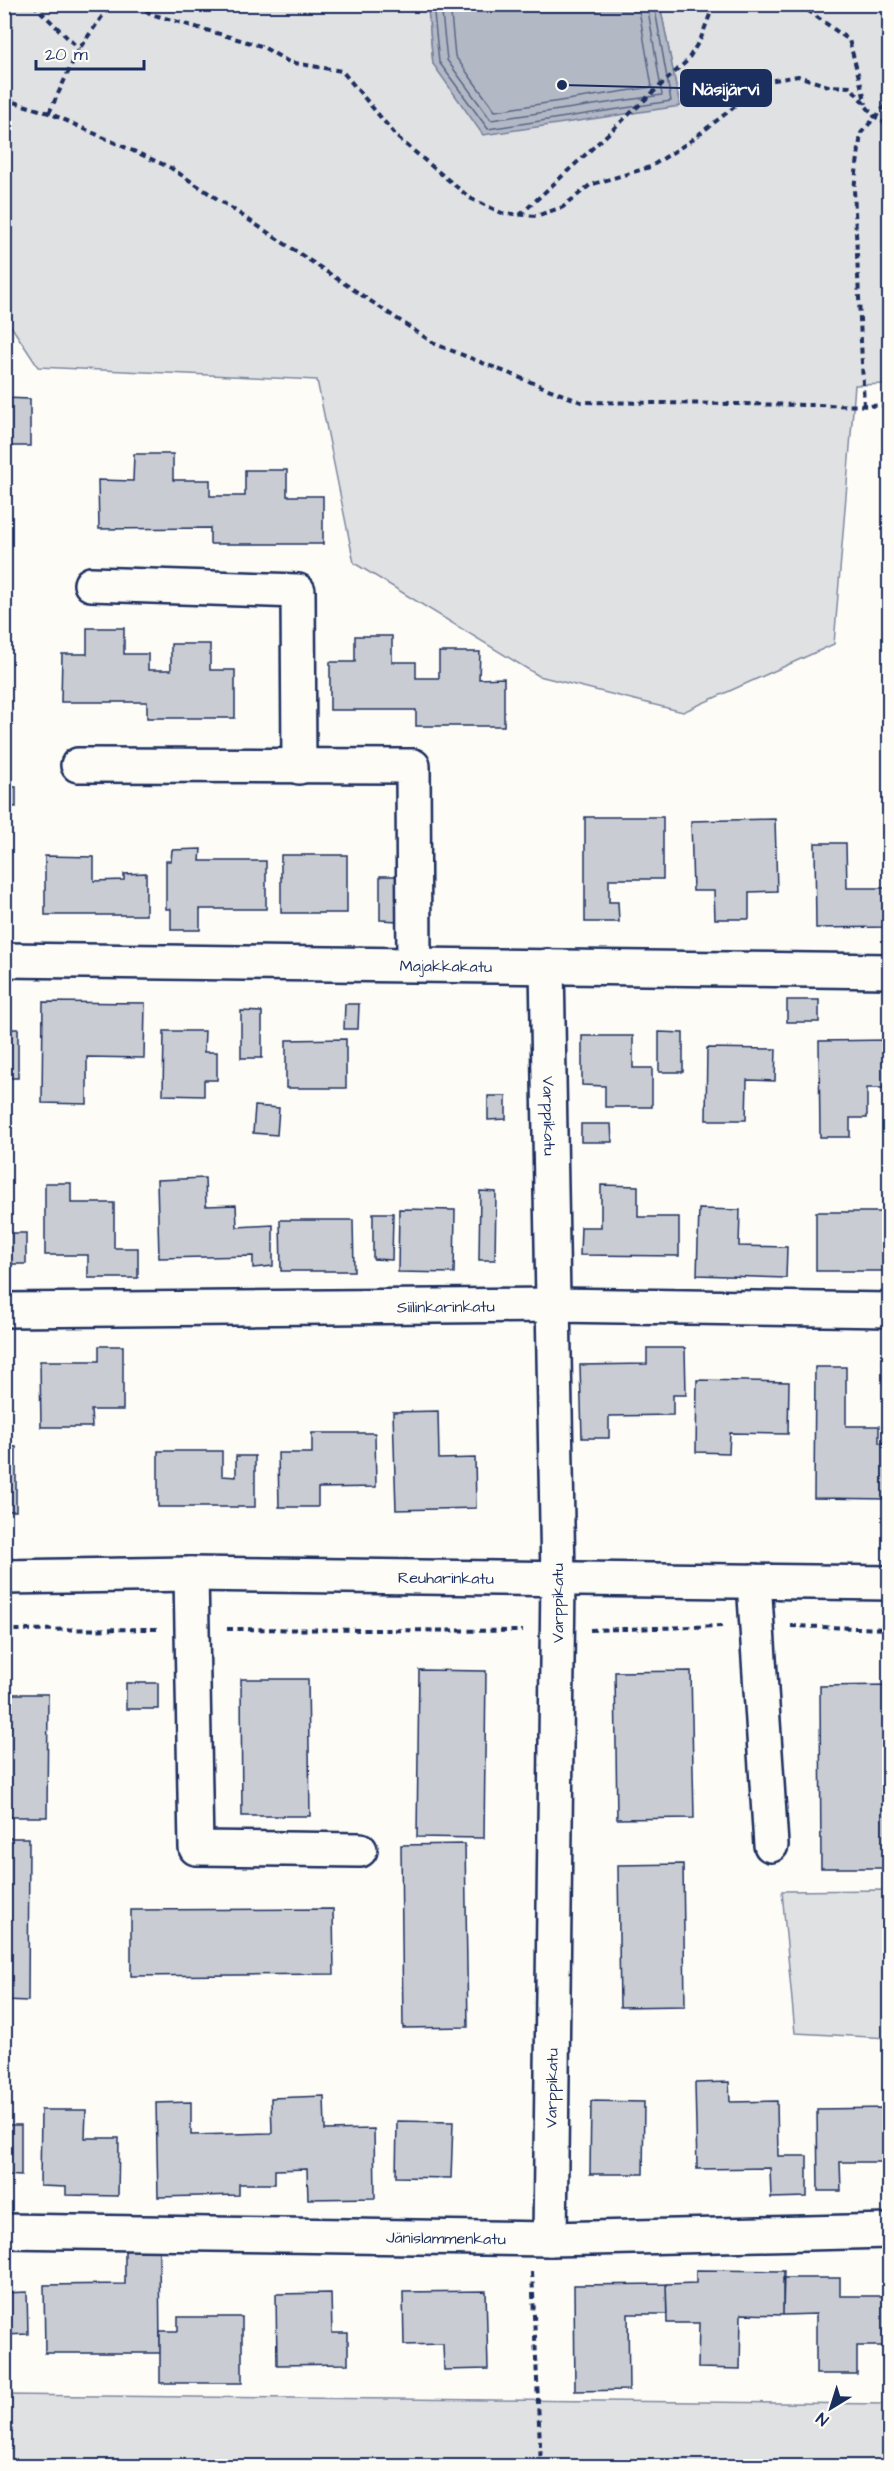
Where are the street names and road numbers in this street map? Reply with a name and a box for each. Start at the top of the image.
street label: Majakkakatu [399,955,492,978]
street label: Varppikatu [537,1076,560,1156]
street label: Siilinkarinkatu [397,1296,495,1318]
street label: Varppikatu [547,1563,569,1643]
street label: Reuharinkatu [398,1567,494,1590]
street label: Varppikatu [540,2048,564,2128]
street label: Jänislammenkatu [386,2227,506,2250]

